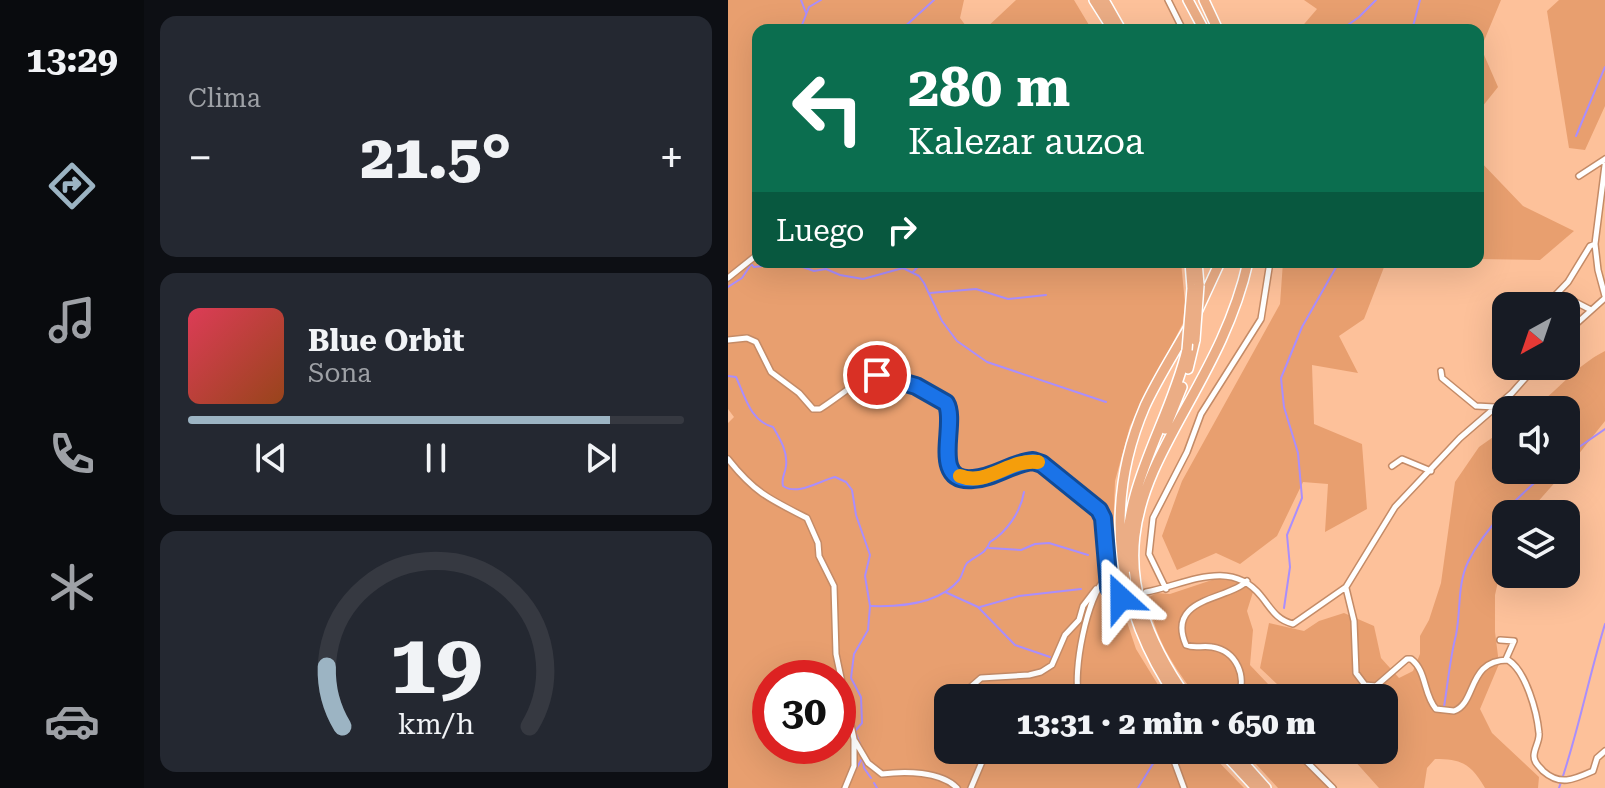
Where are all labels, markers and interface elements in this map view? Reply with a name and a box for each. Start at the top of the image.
text: 13:29 [26,39,118,81]
text: 280 m [908,54,1070,120]
icon: left [776,56,880,160]
text: Clima [188,83,261,113]
text: Kalezar auzoa [908,121,1144,163]
text: 21.5° [361,122,511,193]
text: − [188,132,213,184]
text: + [659,132,684,184]
icon: directions [44,158,100,214]
icon: right [880,208,924,252]
text: Luego [776,213,864,248]
icon: music [44,292,100,348]
north arrow [1492,292,1580,380]
map controls [1492,292,1580,588]
text: Blue Orbit [308,323,464,358]
pin [843,341,911,409]
icon: arrive [855,353,899,397]
text: Sona [308,358,371,388]
button: sound [1492,396,1580,484]
icon: phone [44,426,100,482]
icon: previous [249,436,293,480]
icon: pause [414,436,458,480]
icon: next [579,436,623,480]
button: layers [1492,500,1580,588]
position arrow [1079,556,1163,640]
icon: climate [44,559,100,615]
text: 19 [389,616,483,713]
speed limit sign: 30 [752,660,856,764]
icon: car [44,693,100,749]
text: 13:31 · 2 min · 650 m [1016,706,1316,741]
text: km/h [398,708,474,742]

